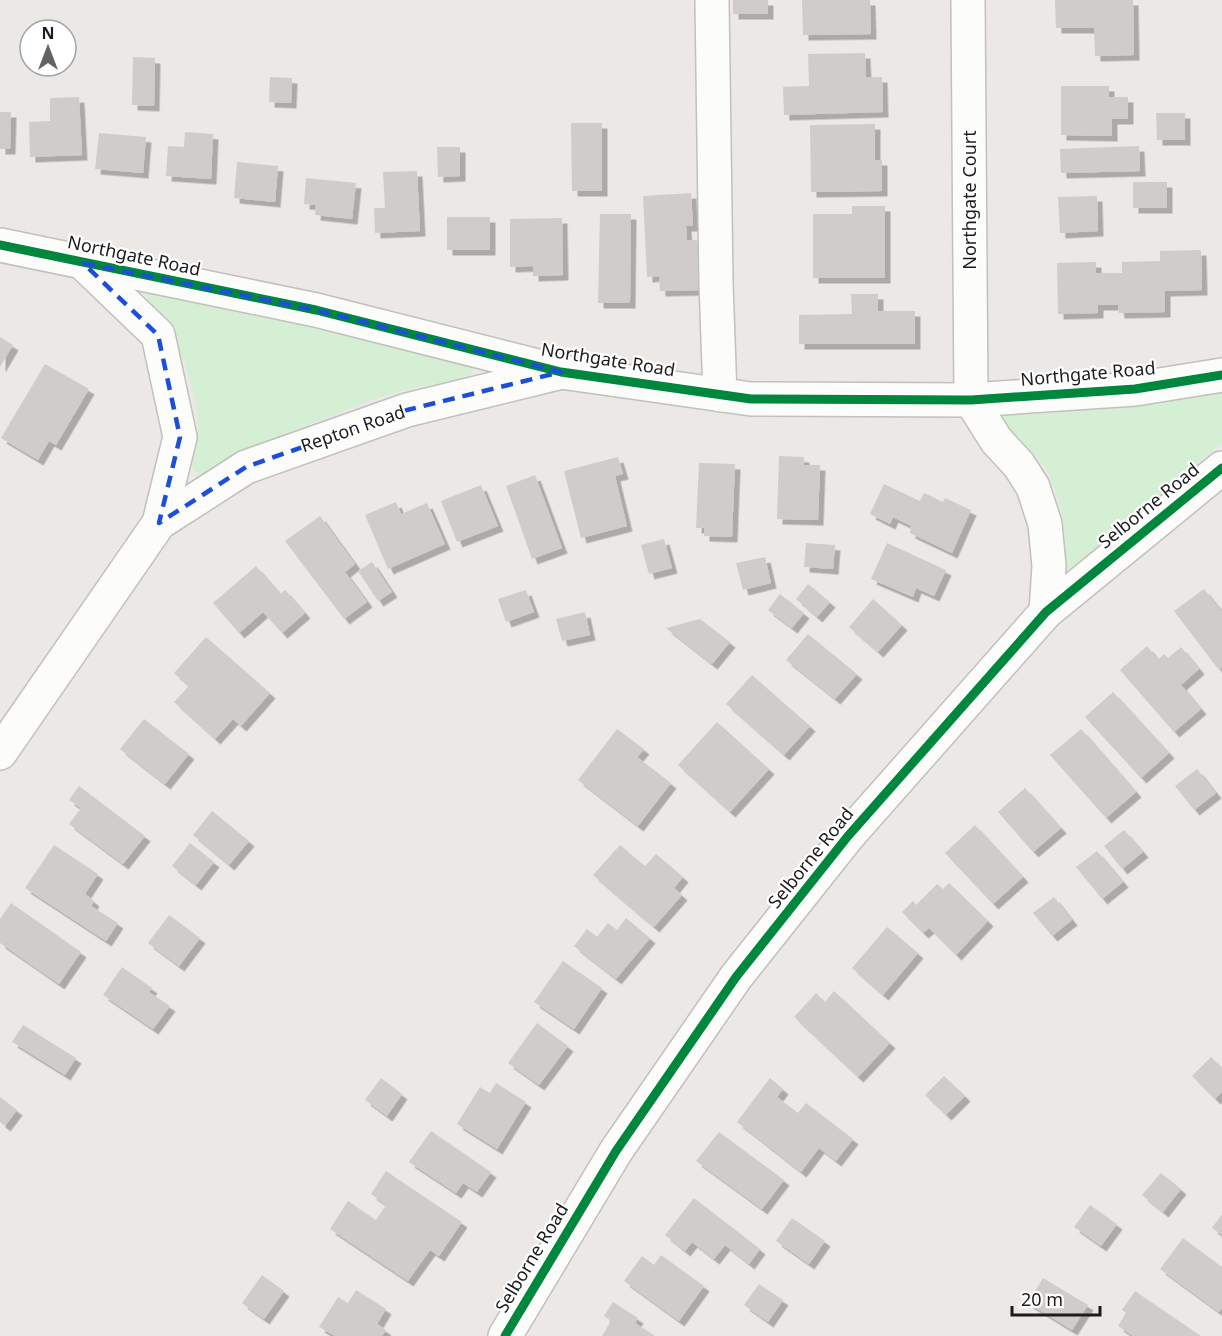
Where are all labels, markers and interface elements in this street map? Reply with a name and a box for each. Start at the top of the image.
north arrow [18,18,78,78]
text: N [41,22,55,44]
street label: Northgate Court [957,130,981,270]
street label: Northgate Road [65,229,203,281]
street label: Northgate Road [539,337,677,381]
street label: Northgate Road [1019,355,1156,391]
street label: Repton Road [297,399,408,457]
street label: Selborne Road [1093,457,1204,553]
street label: Selborne Road [762,802,858,913]
street label: Selborne Road [489,1198,573,1317]
scale bar [1012,1279,1100,1317]
text: 20 m [1021,1287,1063,1311]

